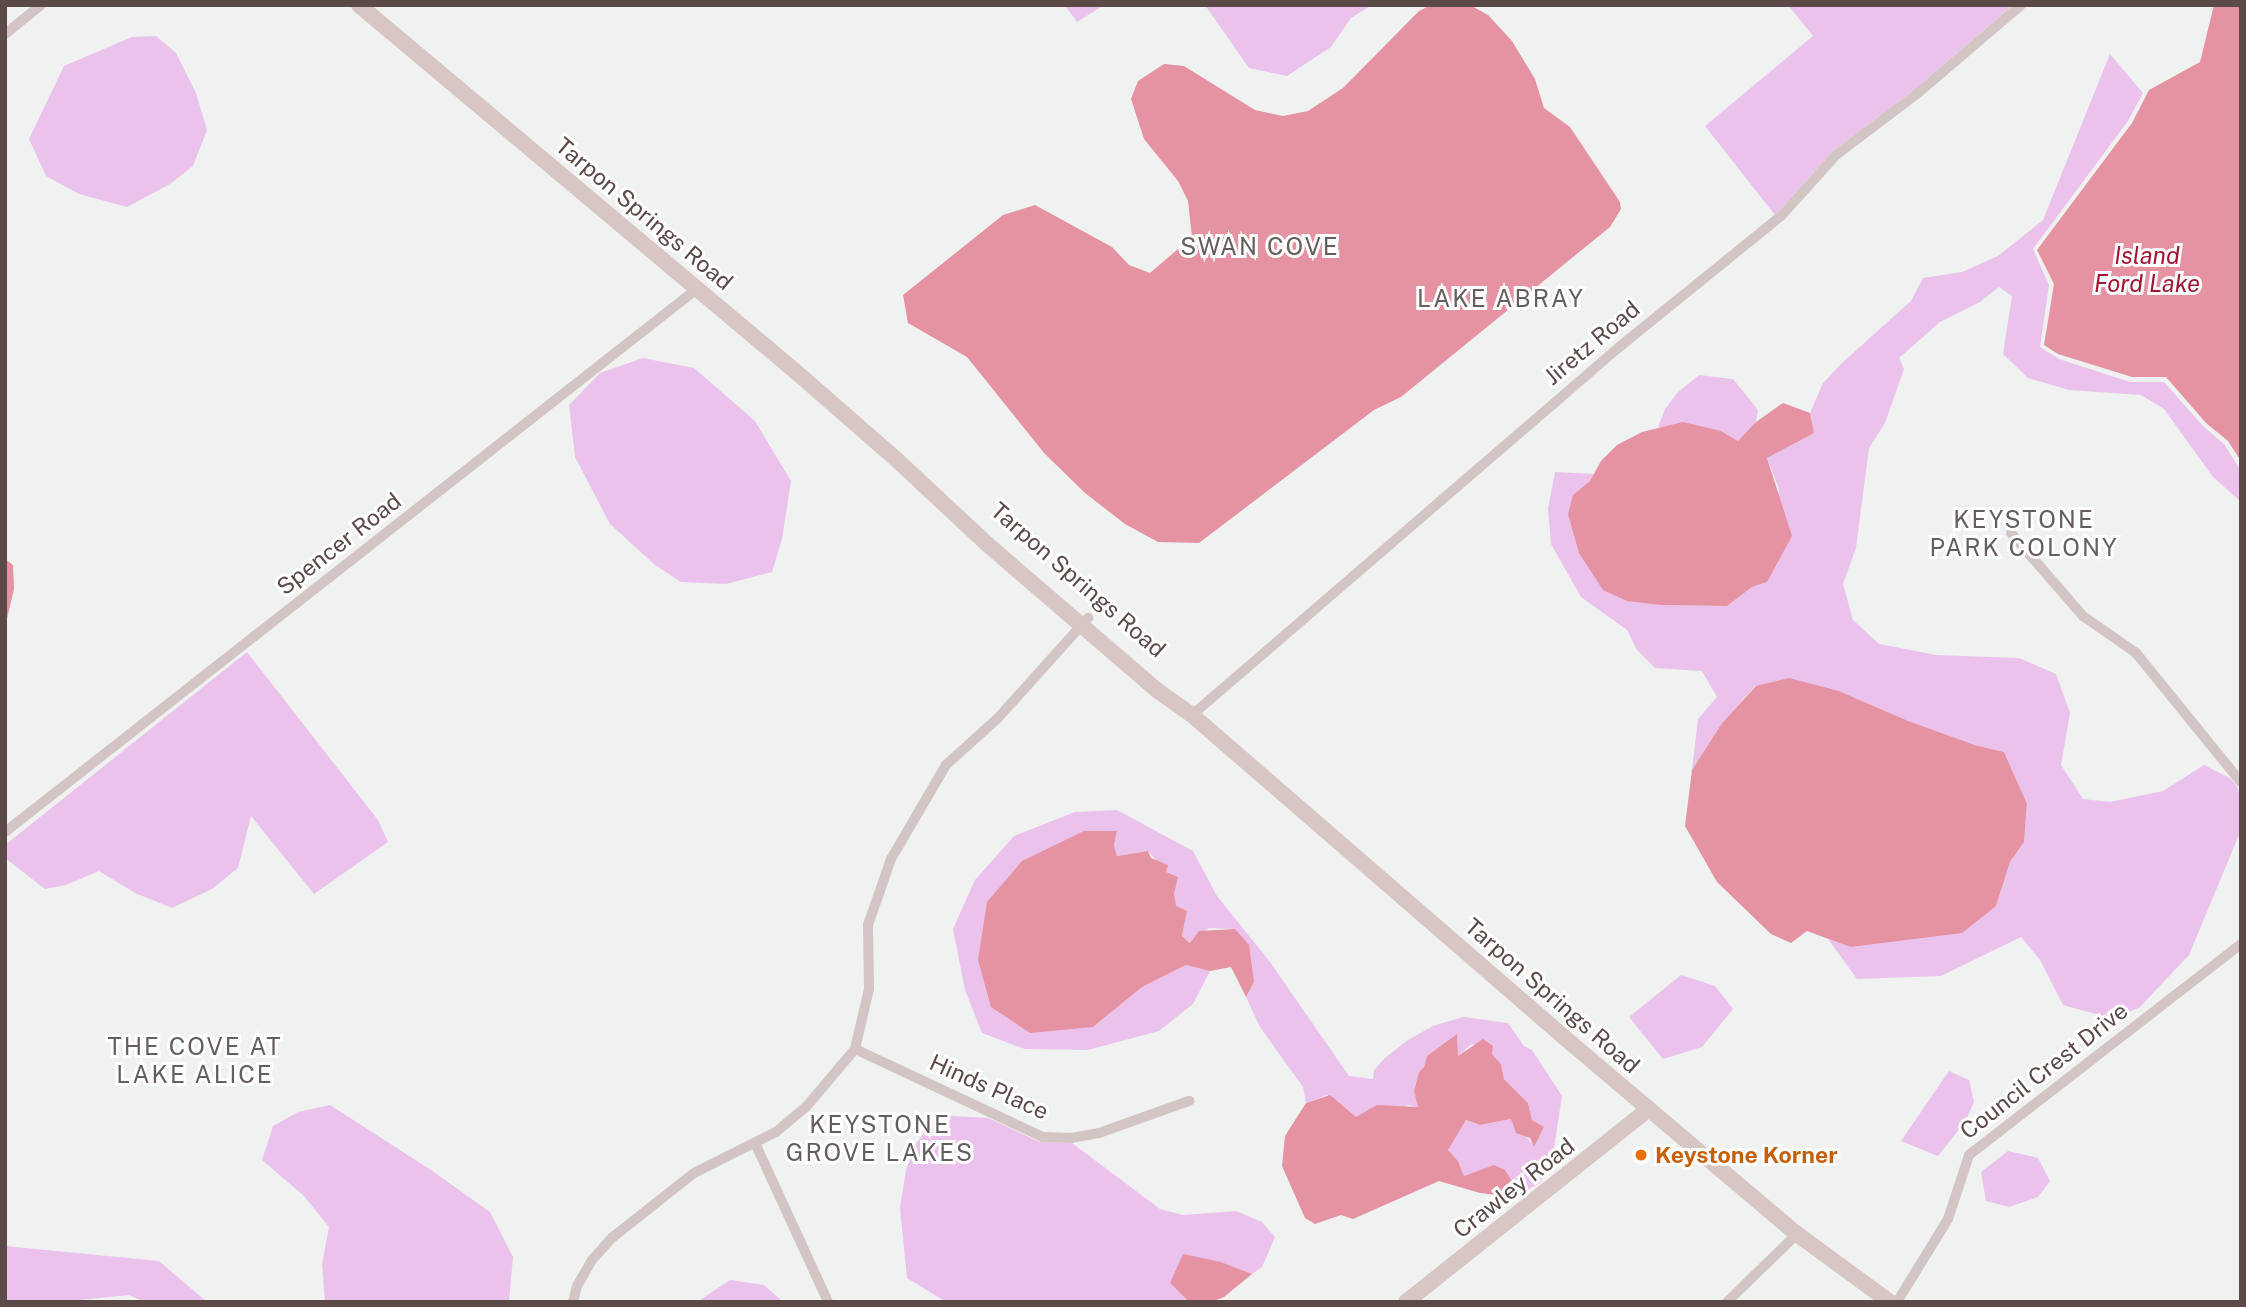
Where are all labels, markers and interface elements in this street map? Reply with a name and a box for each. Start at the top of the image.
street label: Tarpon Springs Road [550,132,738,296]
district label: SWAN COVE [1181,233,1339,261]
water label: Island Ford Lake [2094,242,2200,298]
district label: LAKE ABRAY [1418,285,1584,313]
street label: Jiretz Road [1539,295,1645,391]
street label: Spencer Road [271,487,407,601]
street label: Tarpon Springs Road [985,497,1171,663]
district label: KEYSTONE PARK COLONY [1931,506,2117,562]
street label: Tarpon Springs Road [1459,913,1645,1079]
street label: Council Crest Drive [1955,997,2133,1145]
district label: THE COVE AT LAKE ALICE [109,1033,281,1089]
street label: Hinds Place [925,1048,1053,1126]
district label: KEYSTONE GROVE LAKES [787,1111,973,1167]
street label: Crawley Road [1448,1132,1580,1244]
place label: Keystone Korner [1655,1141,1838,1169]
marker: Keystone Korner [1633,1147,1649,1163]

